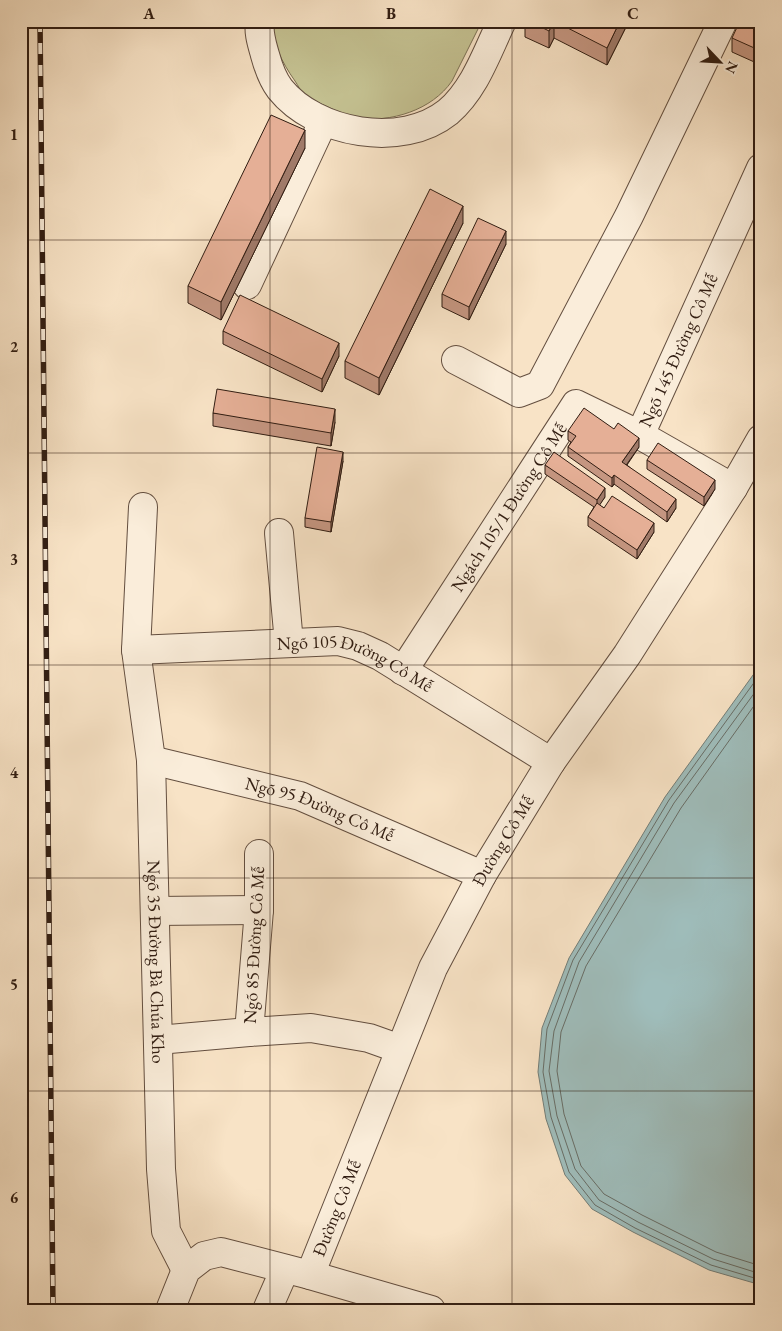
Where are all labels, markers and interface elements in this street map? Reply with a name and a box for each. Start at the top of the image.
text: A [142,3,155,24]
text: B [386,3,396,24]
text: C [627,3,639,24]
north arrow [694,38,744,88]
text: N [721,59,742,77]
text: 1 [10,124,18,145]
street label: Ngõ 145 Đường Cô Mễ [633,270,723,431]
text: 2 [10,336,19,357]
street label: Ngách 105/1 Đường Cô Mễ [445,418,572,596]
text: 3 [10,549,18,570]
street label: Ngõ 105 Đường Cô Mễ [276,629,437,697]
text: 4 [10,762,19,783]
street label: Ngõ 95 Đường Cô Mễ [243,771,398,846]
street label: Đường Cô Mễ [466,791,539,890]
street label: Ngõ 35 Đường Bà Chúa Kho [142,860,170,1064]
street label: Ngõ 85 Đường Cô Mễ [238,866,269,1024]
text: 5 [10,974,18,995]
street label: Đường Cô Mễ [307,1156,366,1260]
text: 6 [10,1187,19,1208]

